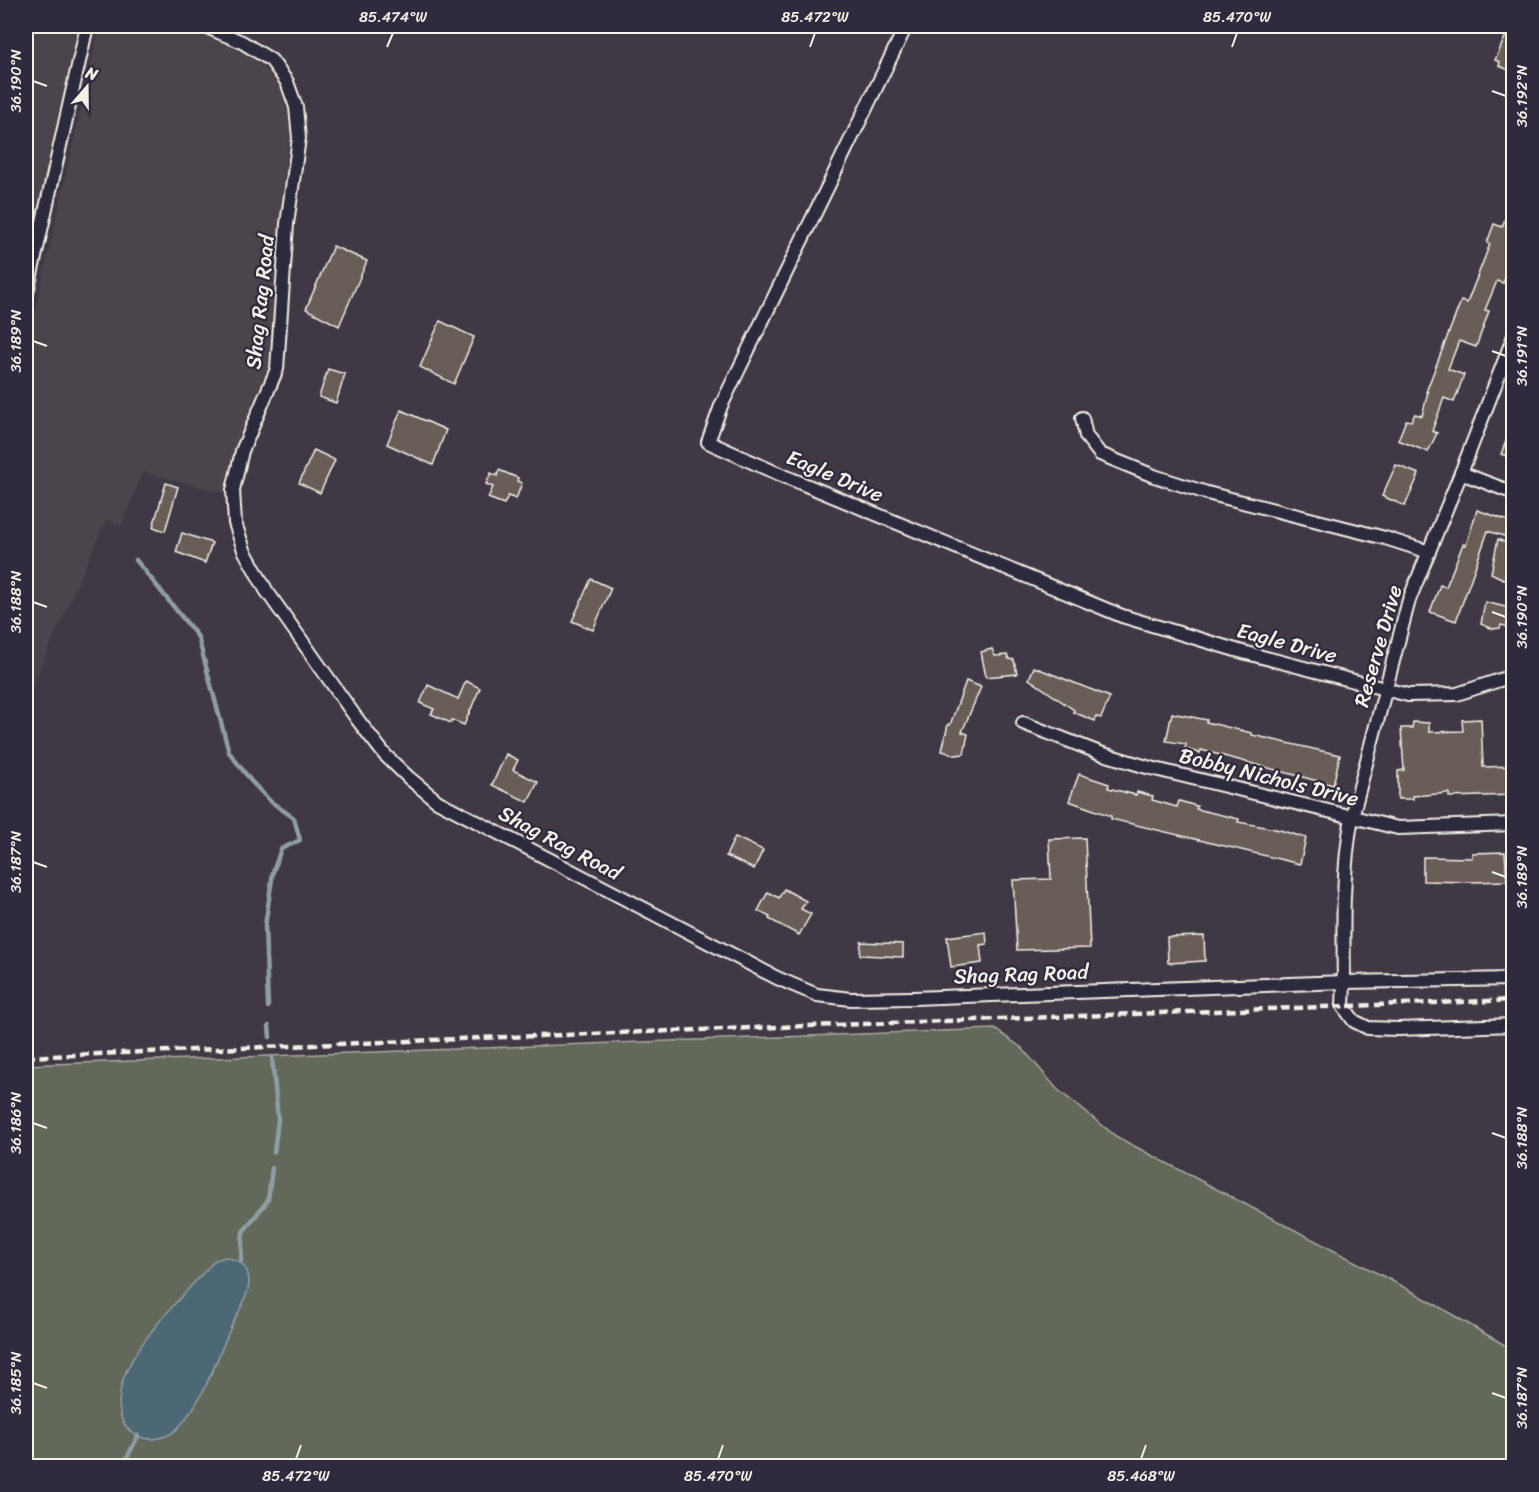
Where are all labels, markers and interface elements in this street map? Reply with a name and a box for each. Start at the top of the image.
text: 85.474°W [359,4,427,30]
text: 85.472°W [781,4,849,30]
text: 85.470°W [1203,4,1272,30]
text: 36.190°N [3,49,29,113]
north arrow [57,57,117,117]
text: N [81,58,103,89]
text: 36.192°N [1509,64,1535,127]
street label: Shag Rag Road [234,231,286,371]
text: 36.189°N [3,309,29,372]
text: 36.191°N [1509,325,1535,386]
street label: Eagle Drive [780,438,890,514]
text: 36.188°N [3,570,29,633]
street label: Reserve Drive [1342,580,1414,712]
text: 36.190°N [1509,585,1535,649]
street label: Eagle Drive [1233,611,1342,675]
street label: Bobby Nichols Drive [1175,736,1363,818]
street label: Shag Rag Road [492,795,630,892]
text: 36.187°N [3,830,29,893]
text: 36.189°N [1509,845,1535,908]
street label: Shag Rag Road [953,953,1091,995]
text: 36.186°N [3,1091,29,1154]
text: 36.188°N [1509,1106,1535,1169]
text: 36.185°N [3,1351,29,1414]
text: 36.187°N [1509,1366,1535,1429]
text: 85.472°W [262,1463,330,1489]
text: 85.470°W [684,1463,753,1489]
text: 85.468°W [1107,1463,1175,1489]

